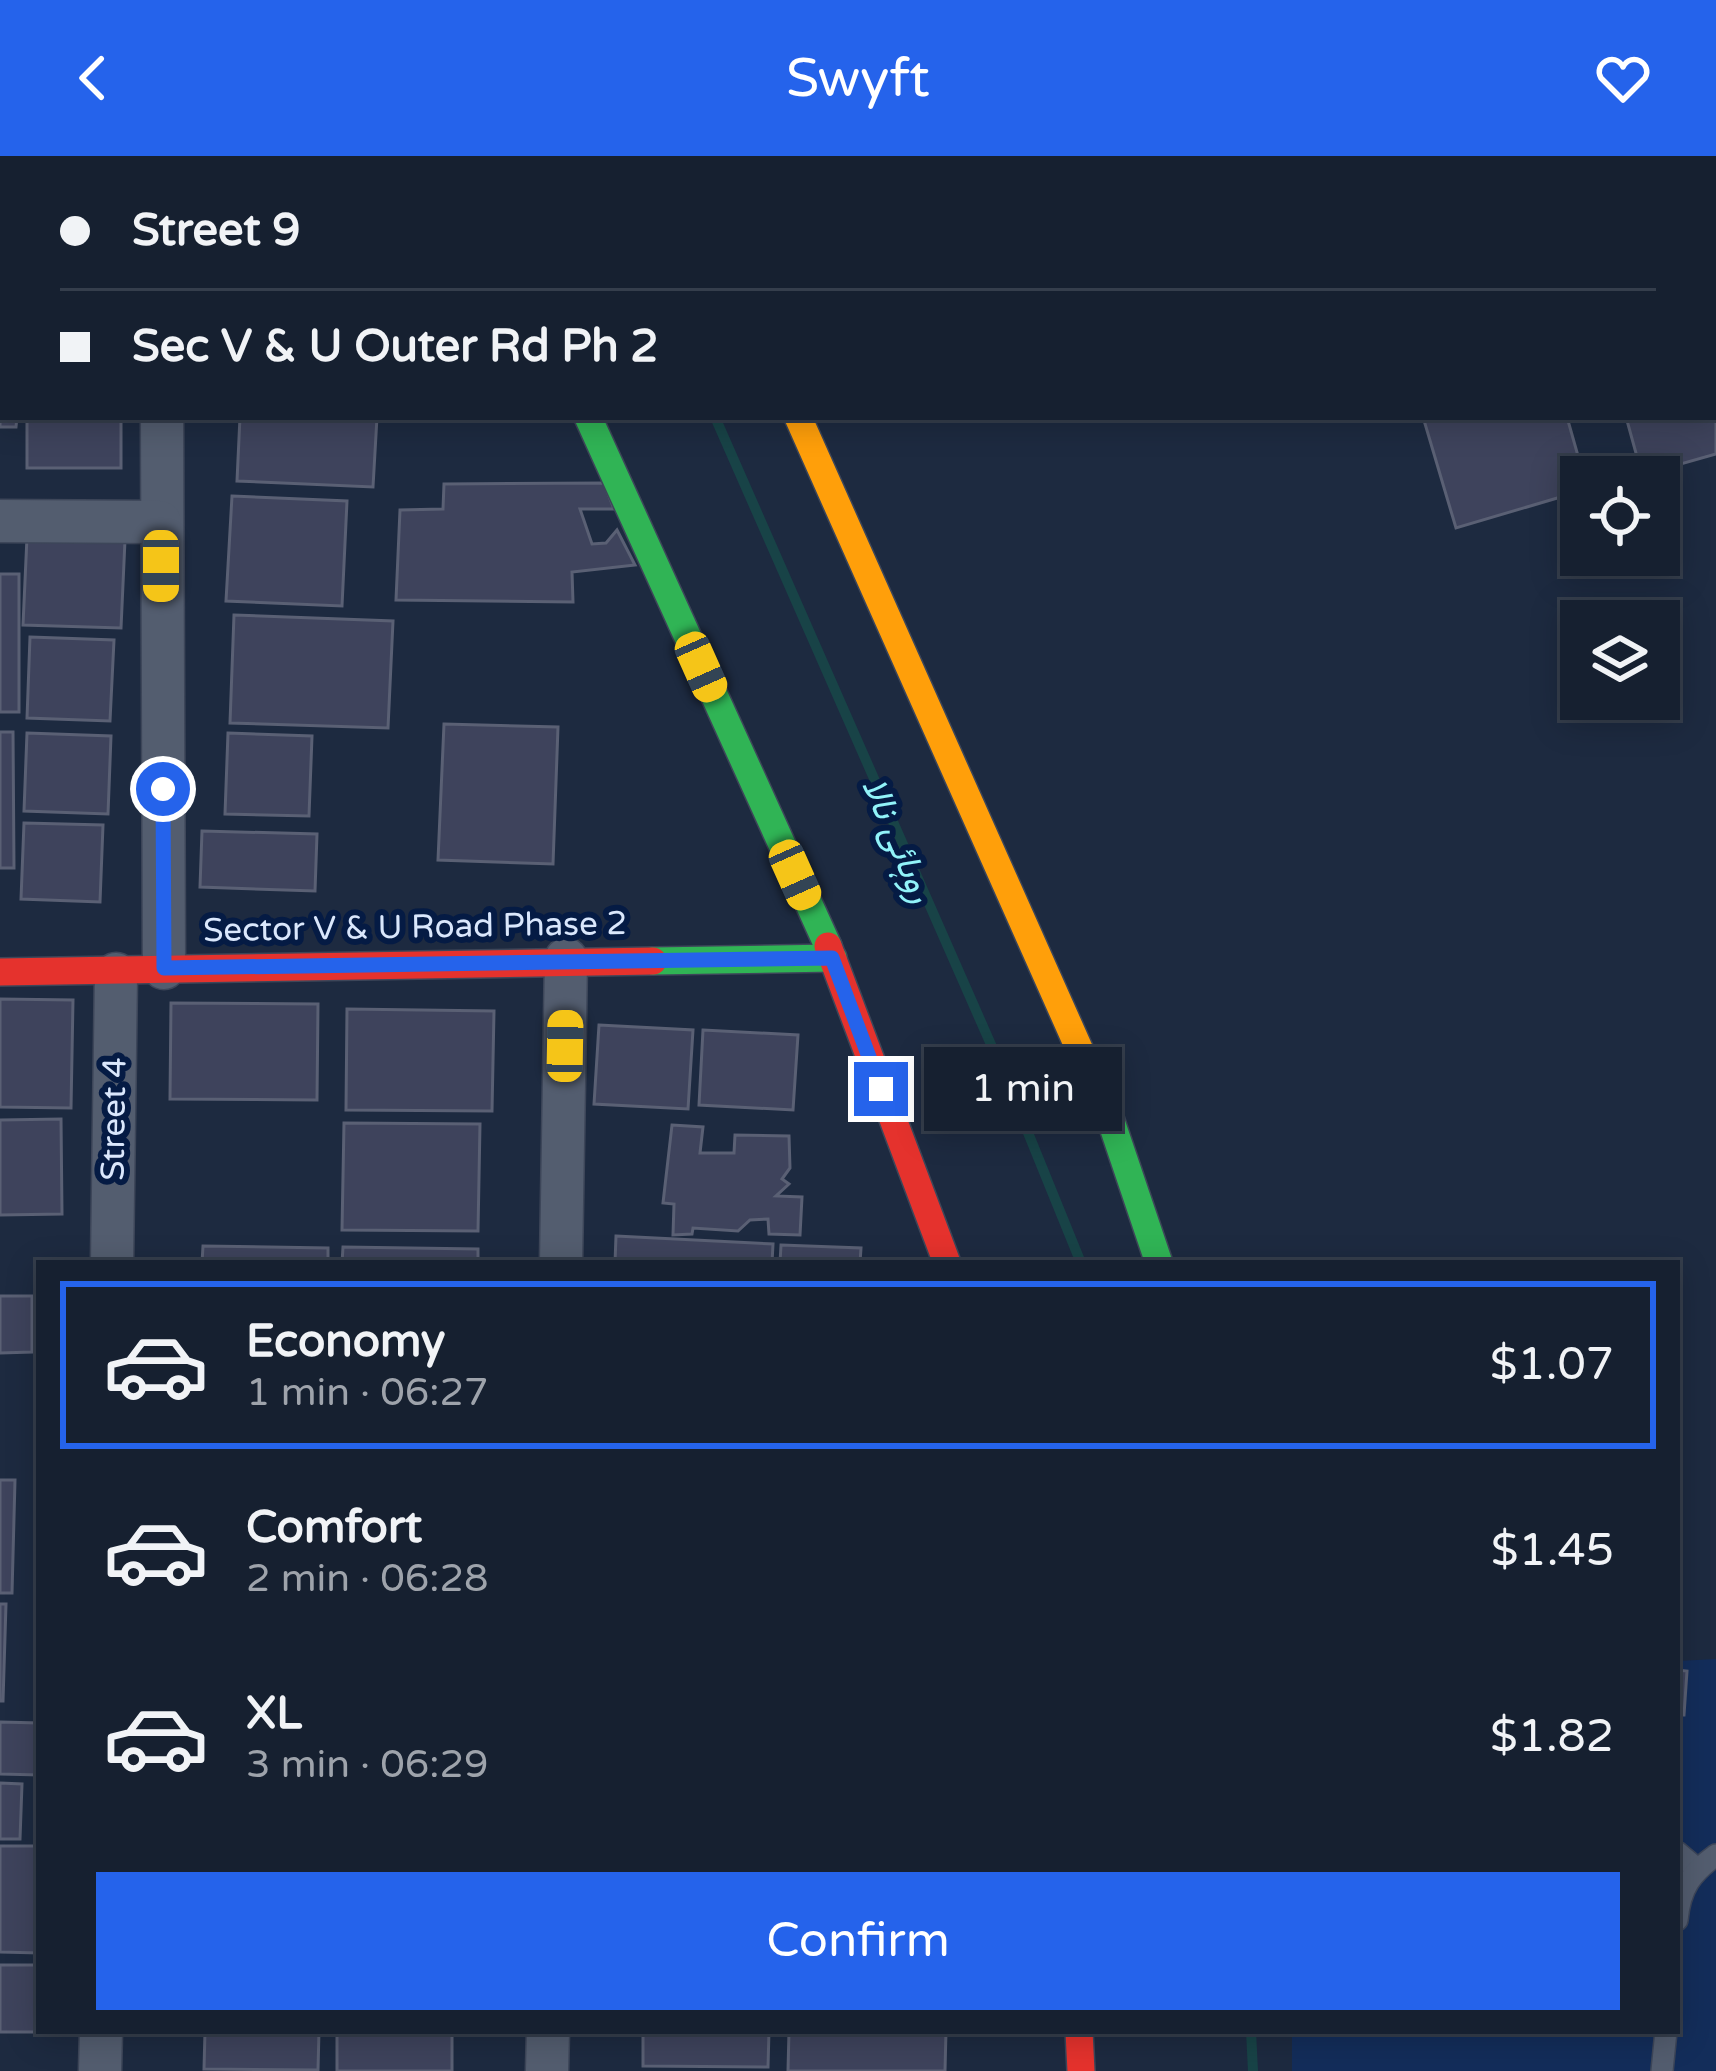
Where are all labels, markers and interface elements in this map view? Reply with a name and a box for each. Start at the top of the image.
icon: back [60,45,126,111]
icon: heart [1590,45,1656,111]
text: Swyft [786,46,930,111]
text: Street 9 [132,204,301,258]
text: Sec V & U Outer Rd Ph 2 [132,320,659,374]
map controls [1560,456,1680,720]
button: locate [1560,456,1680,576]
car [143,530,179,602]
button: layers [1560,600,1680,720]
car [670,627,732,707]
route start [136,762,190,816]
water label: روہائی نالا [852,771,943,909]
car [764,835,826,915]
street label: Sector V & U Road Phase 2 [203,904,627,950]
car [546,1010,584,1082]
callout: 1 min [923,1047,1121,1131]
street label: Street 4 [93,1057,135,1181]
route end [854,1062,908,1116]
text: 1 min [971,1065,1075,1112]
icon: car [102,1311,210,1419]
text: Economy [246,1315,445,1369]
text: $1.07 [1490,1338,1614,1392]
text: 1 min · 06:27 [246,1369,488,1416]
icon: car [102,1497,210,1605]
text: Comfort [246,1501,422,1555]
text: $1.45 [1491,1524,1614,1578]
text: 2 min · 06:28 [246,1555,488,1602]
icon: car [102,1683,210,1791]
text: XL [246,1687,302,1741]
text: $1.82 [1490,1710,1614,1764]
text: 3 min · 06:29 [246,1741,488,1788]
button: Confirm [96,1872,1620,2010]

